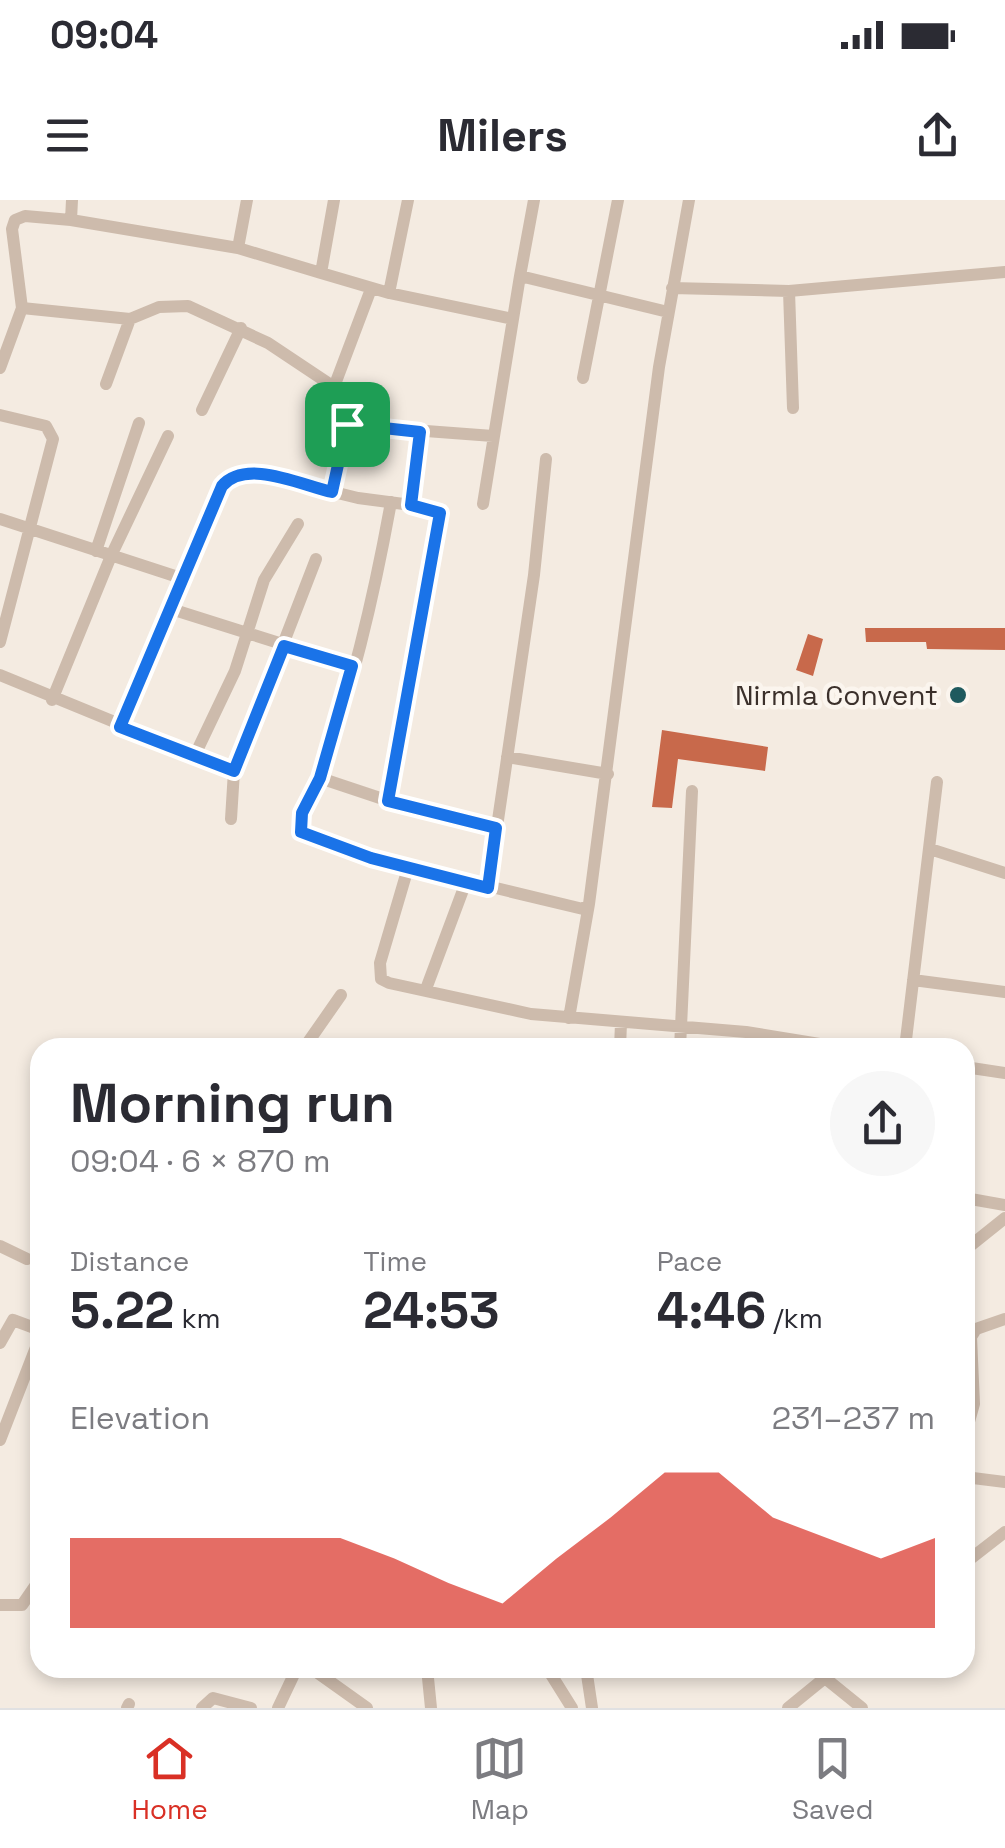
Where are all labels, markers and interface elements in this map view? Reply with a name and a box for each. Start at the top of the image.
text: 09:04 [50,11,158,59]
text: Milers [437,107,568,164]
icon: menu [40,108,95,163]
icon: share [910,108,965,163]
pin [305,382,390,467]
icon: arrive [320,397,375,452]
place label: Nirmla Convent [735,677,938,713]
marker: Nirmla Convent [947,684,969,706]
text: Morning run [70,1068,395,1138]
button: share [830,1071,935,1176]
text: 09:04 · 6 × 870 m [70,1141,331,1181]
text: Distance [70,1243,189,1279]
text: Time [363,1243,427,1279]
text: Pace [657,1243,722,1279]
text: 5.22 [70,1279,174,1343]
text: 24:53 [363,1279,499,1343]
text: 4:46 [657,1279,766,1343]
text: km [174,1300,221,1336]
text: /km [766,1300,823,1336]
text: Elevation [70,1398,210,1438]
text: 231–237 m [772,1398,935,1438]
tab: Home [131,1731,208,1827]
tab: Map [471,1731,529,1827]
tab: Saved [792,1731,874,1827]

